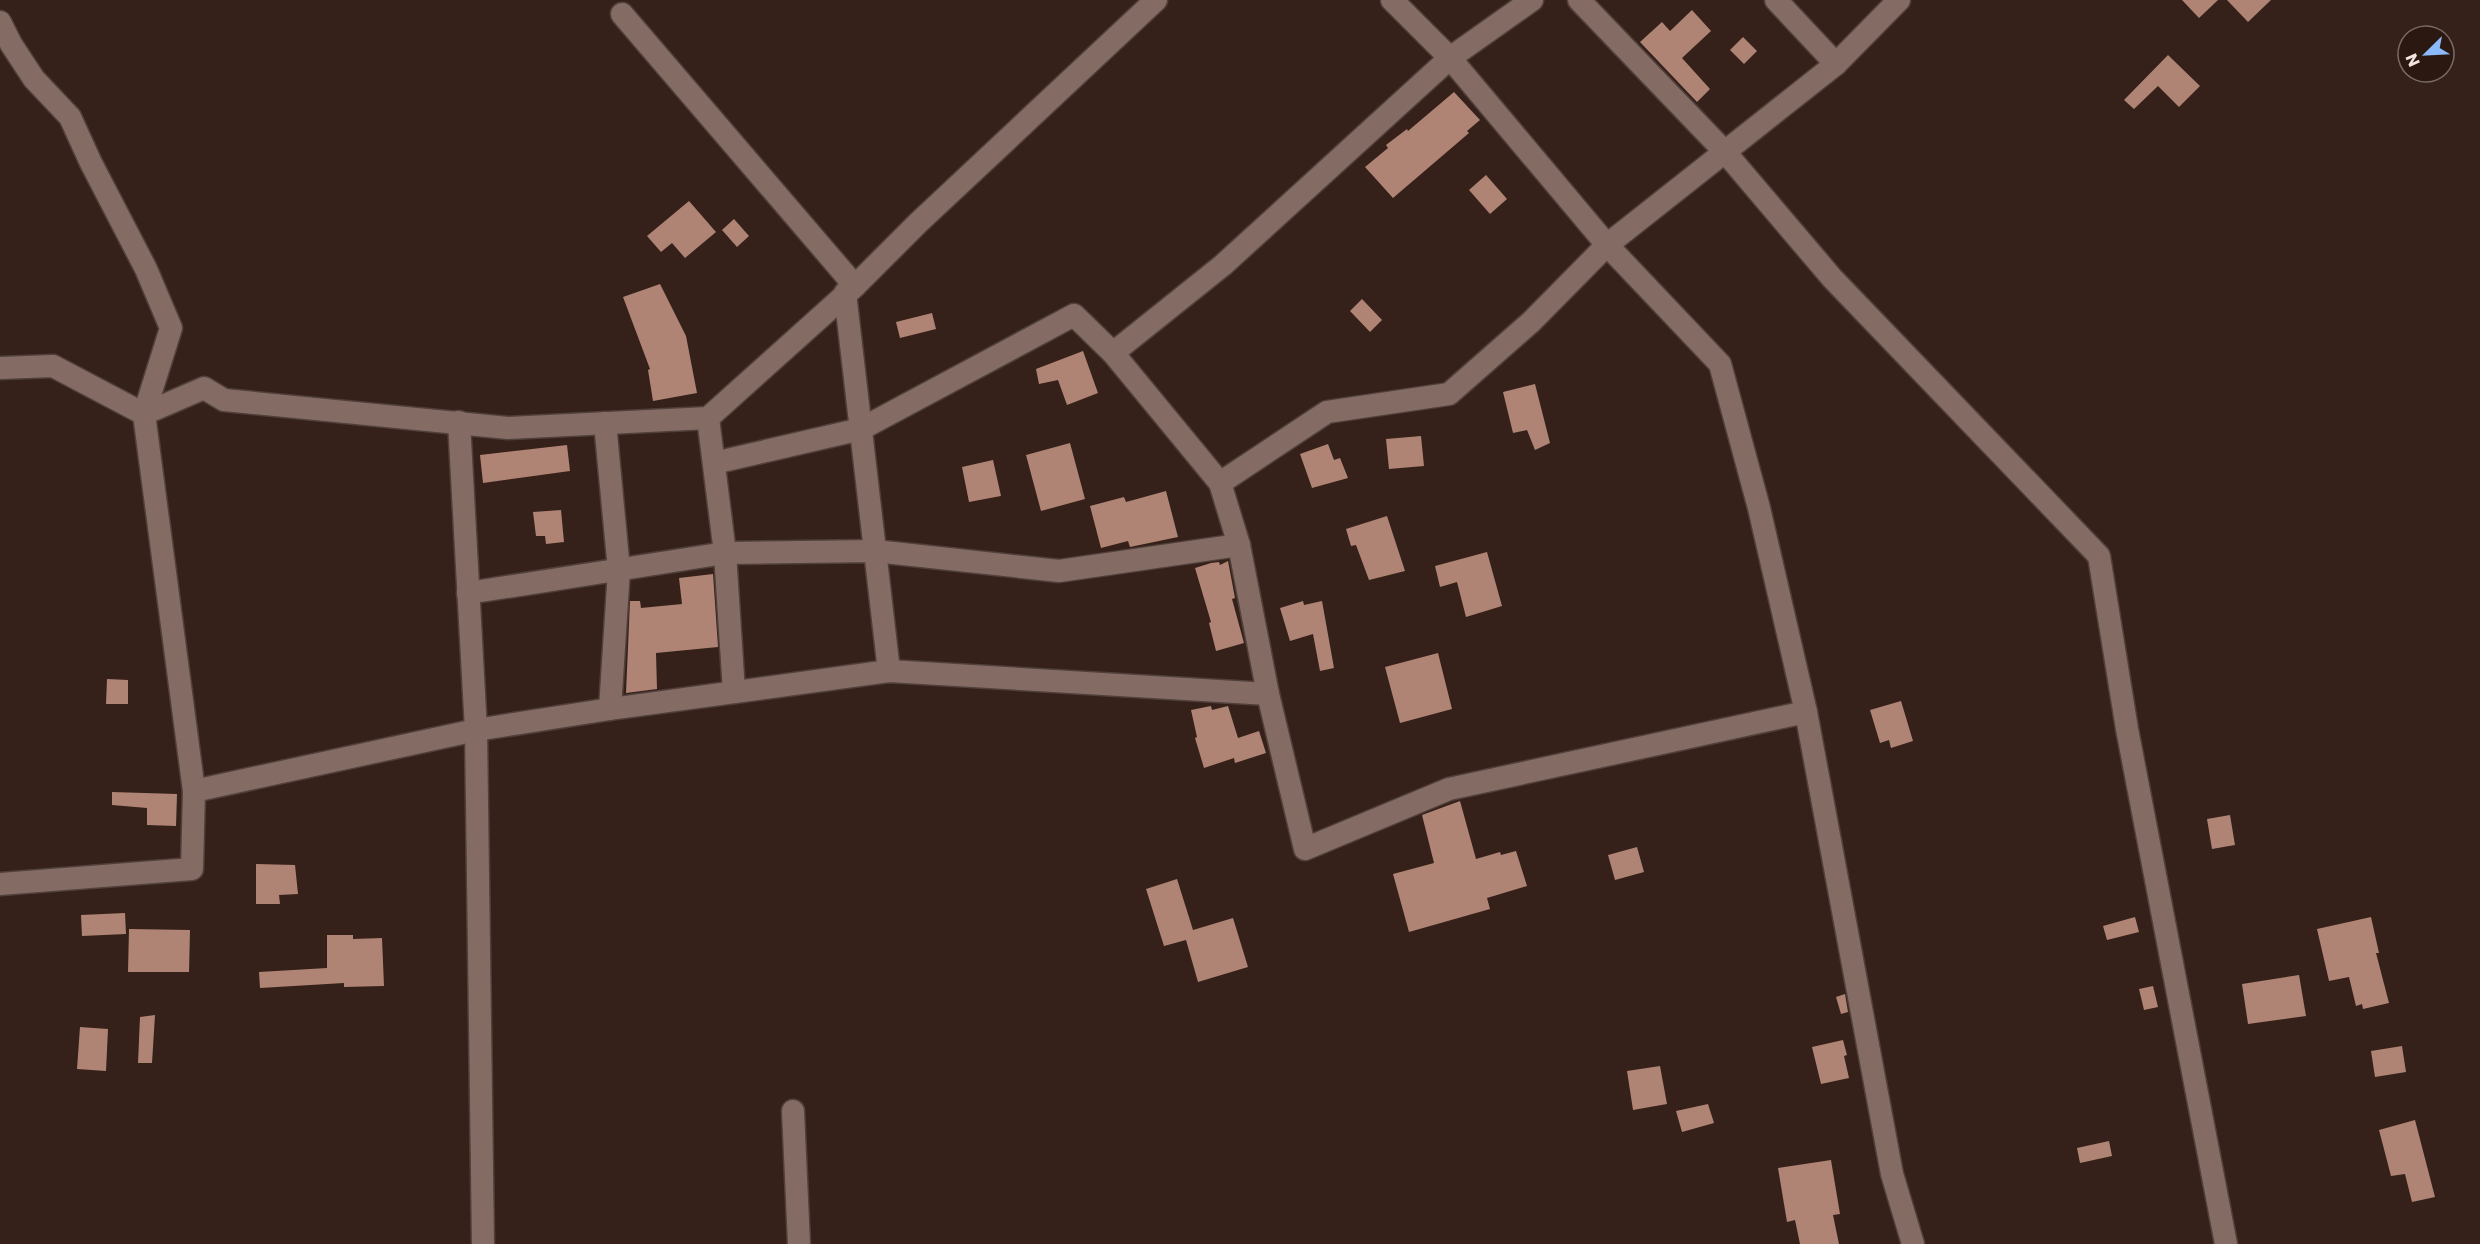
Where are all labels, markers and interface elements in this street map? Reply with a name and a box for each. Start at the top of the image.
north arrow [2396,24,2456,84]
text: N [2400,50,2426,70]

